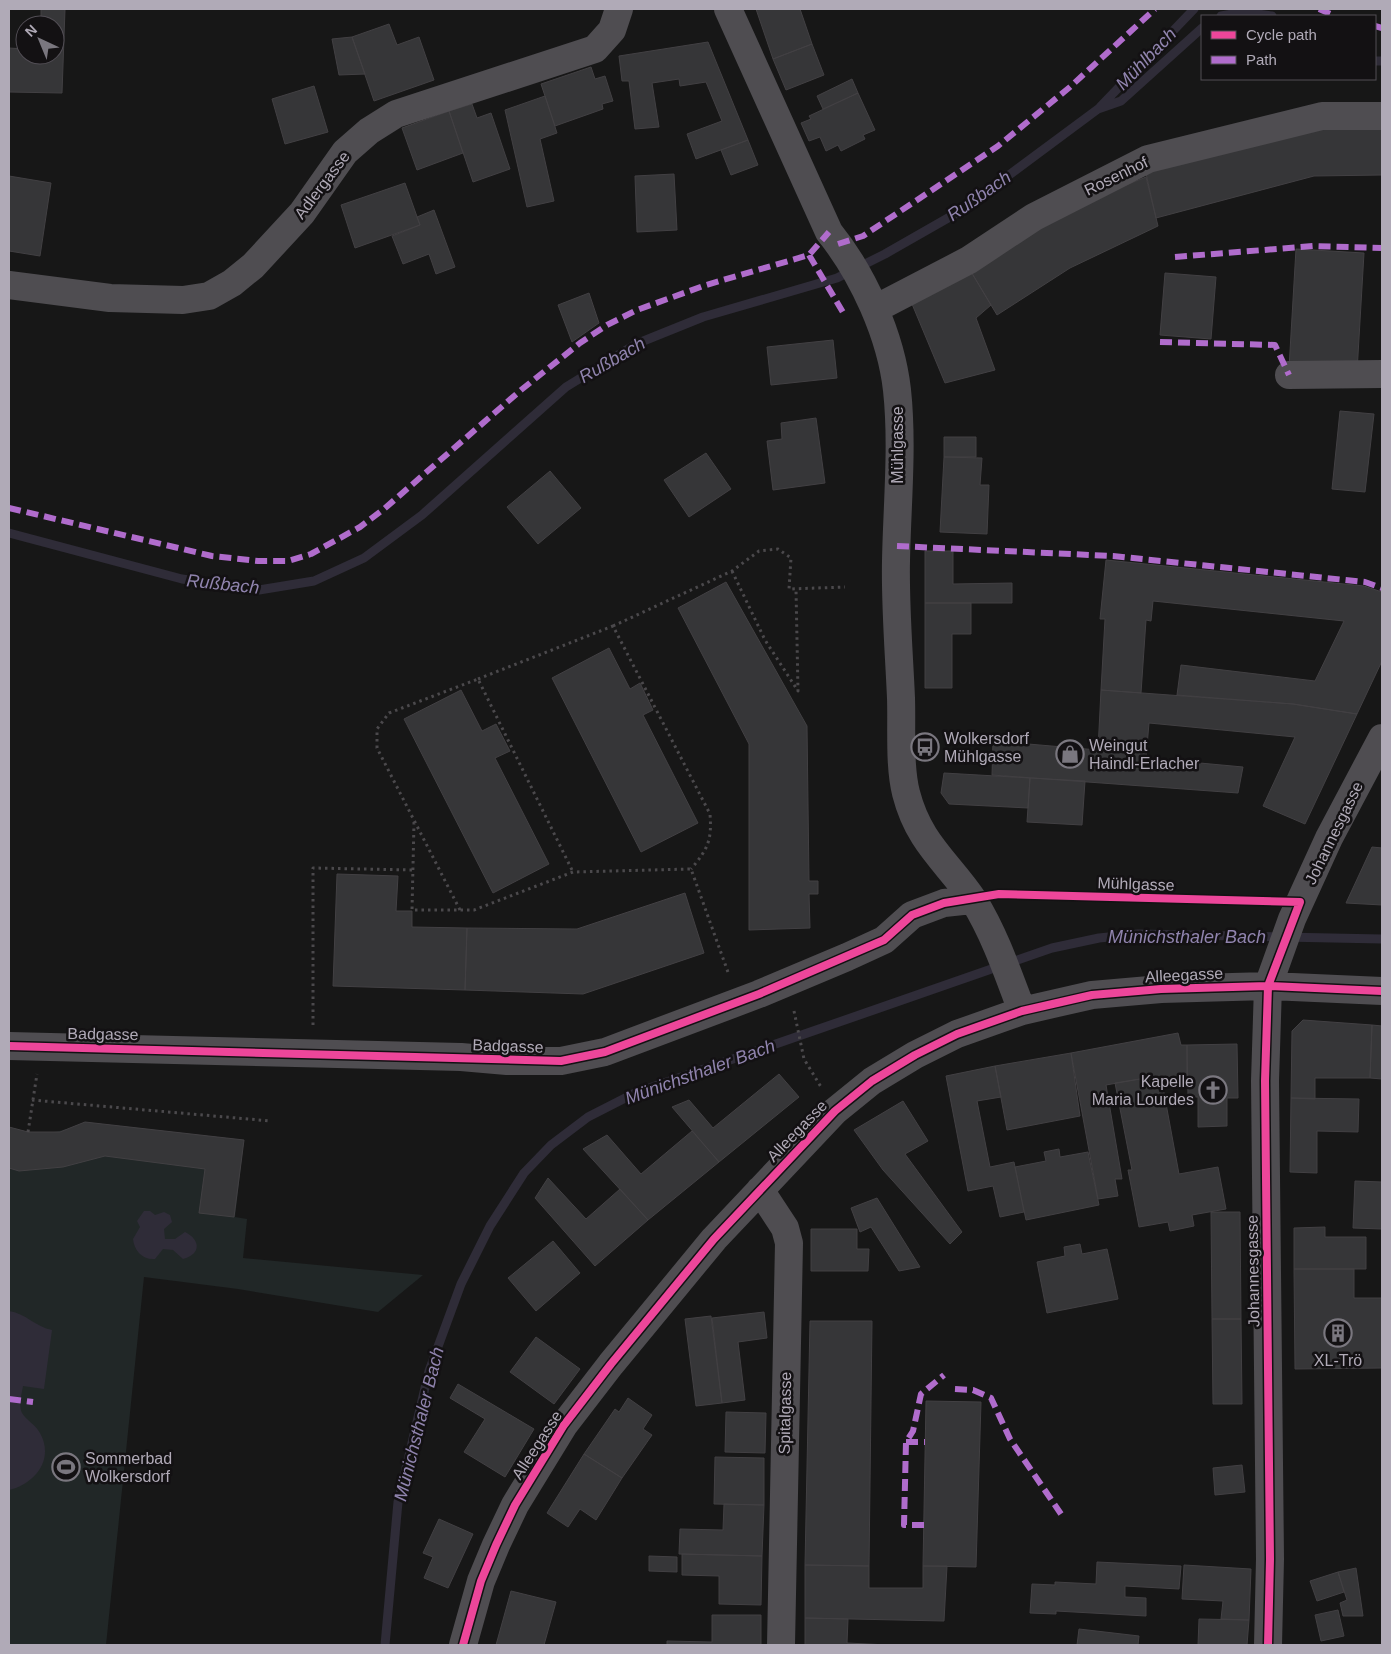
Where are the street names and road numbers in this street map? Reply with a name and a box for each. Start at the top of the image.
street label: Adlergasse [291,148,353,222]
street label: Rosenhof [1081,153,1151,199]
street label: Mühlgasse [889,406,906,484]
street label: Johannesgasse [1302,779,1366,887]
street label: Mühlgasse [1097,874,1175,894]
street label: Alleegasse [1144,964,1224,986]
street label: Badgasse [67,1025,139,1043]
street label: Badgasse [472,1036,544,1056]
street label: Alleegasse [764,1097,830,1165]
street label: Johannesgasse [1244,1215,1262,1327]
street label: Spitalgasse [776,1371,794,1455]
street label: Alleegasse [509,1407,565,1482]

